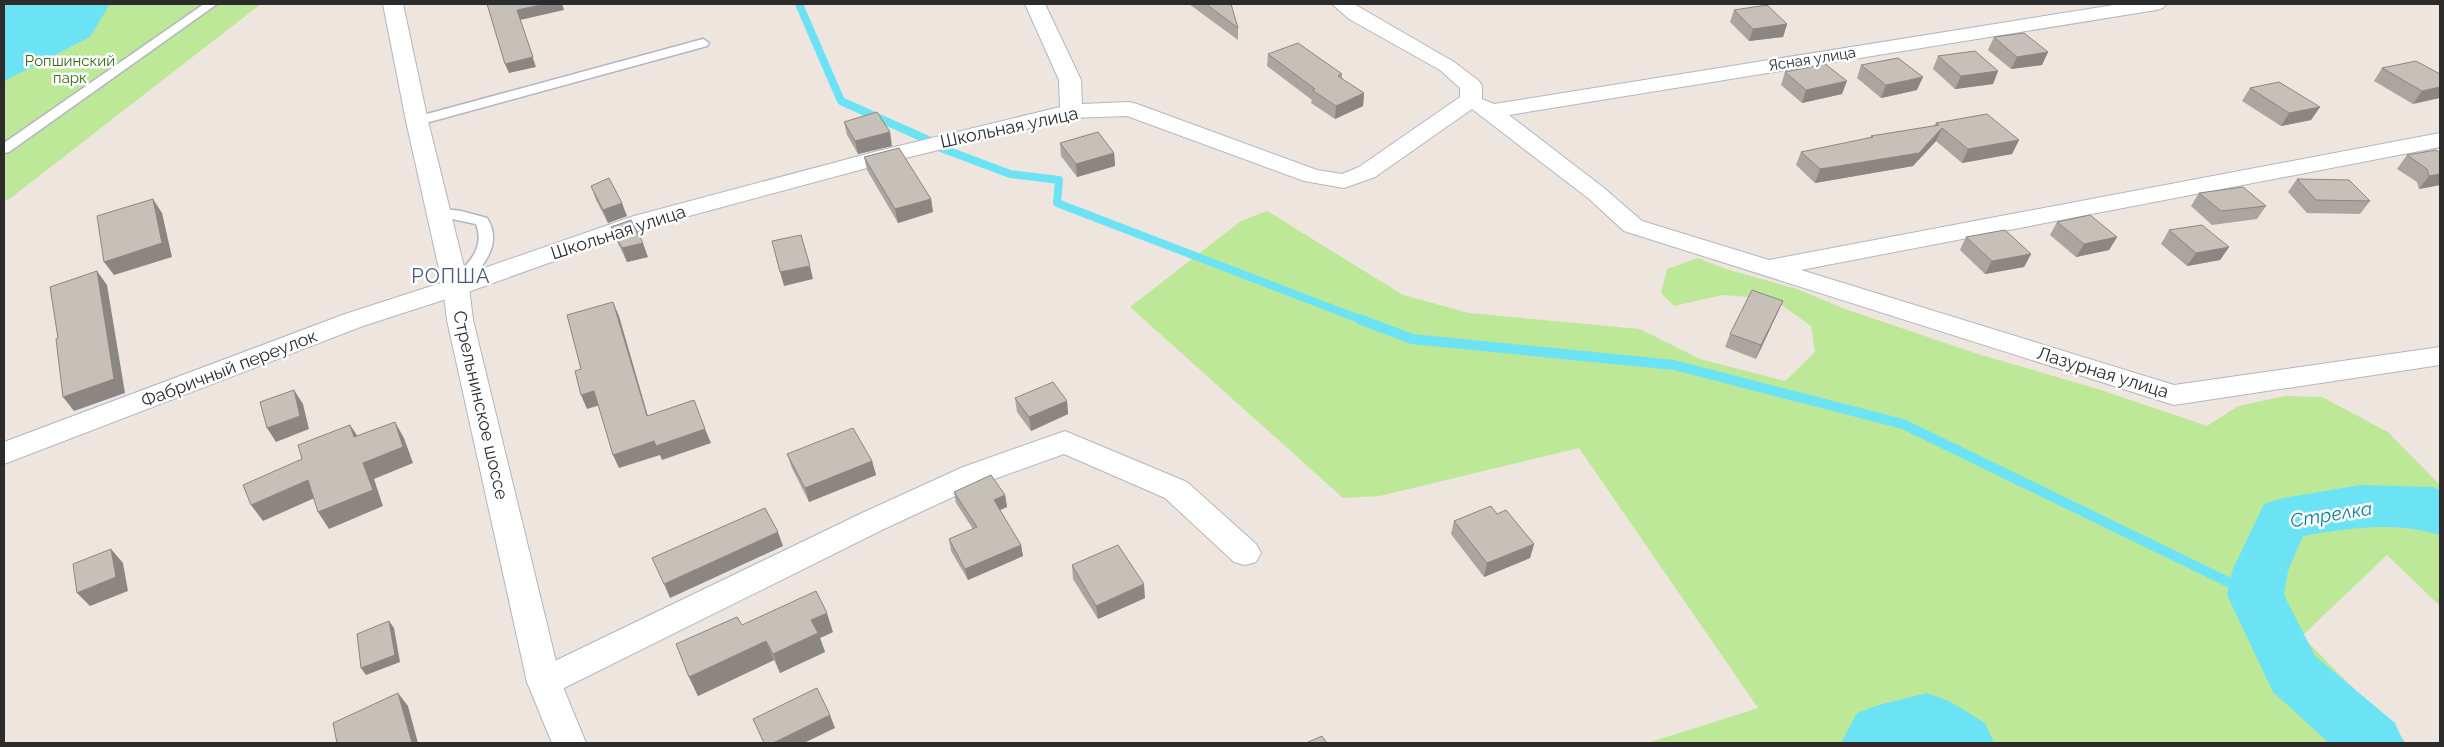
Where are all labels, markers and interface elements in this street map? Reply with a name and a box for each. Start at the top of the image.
street label: Ясная улица [1767,43,1857,75]
park label: Ропшинский парк [25,52,115,87]
street label: Школьная улица [938,102,1080,152]
street label: Школьная улица [548,200,688,264]
district label: РОПША [411,264,491,288]
street label: Стрельнинское шоссе [449,309,513,502]
street label: Фабричный переулок [138,325,320,411]
street label: Лазурная улица [2035,342,2171,402]
water label: Стрелка [2288,497,2374,531]

